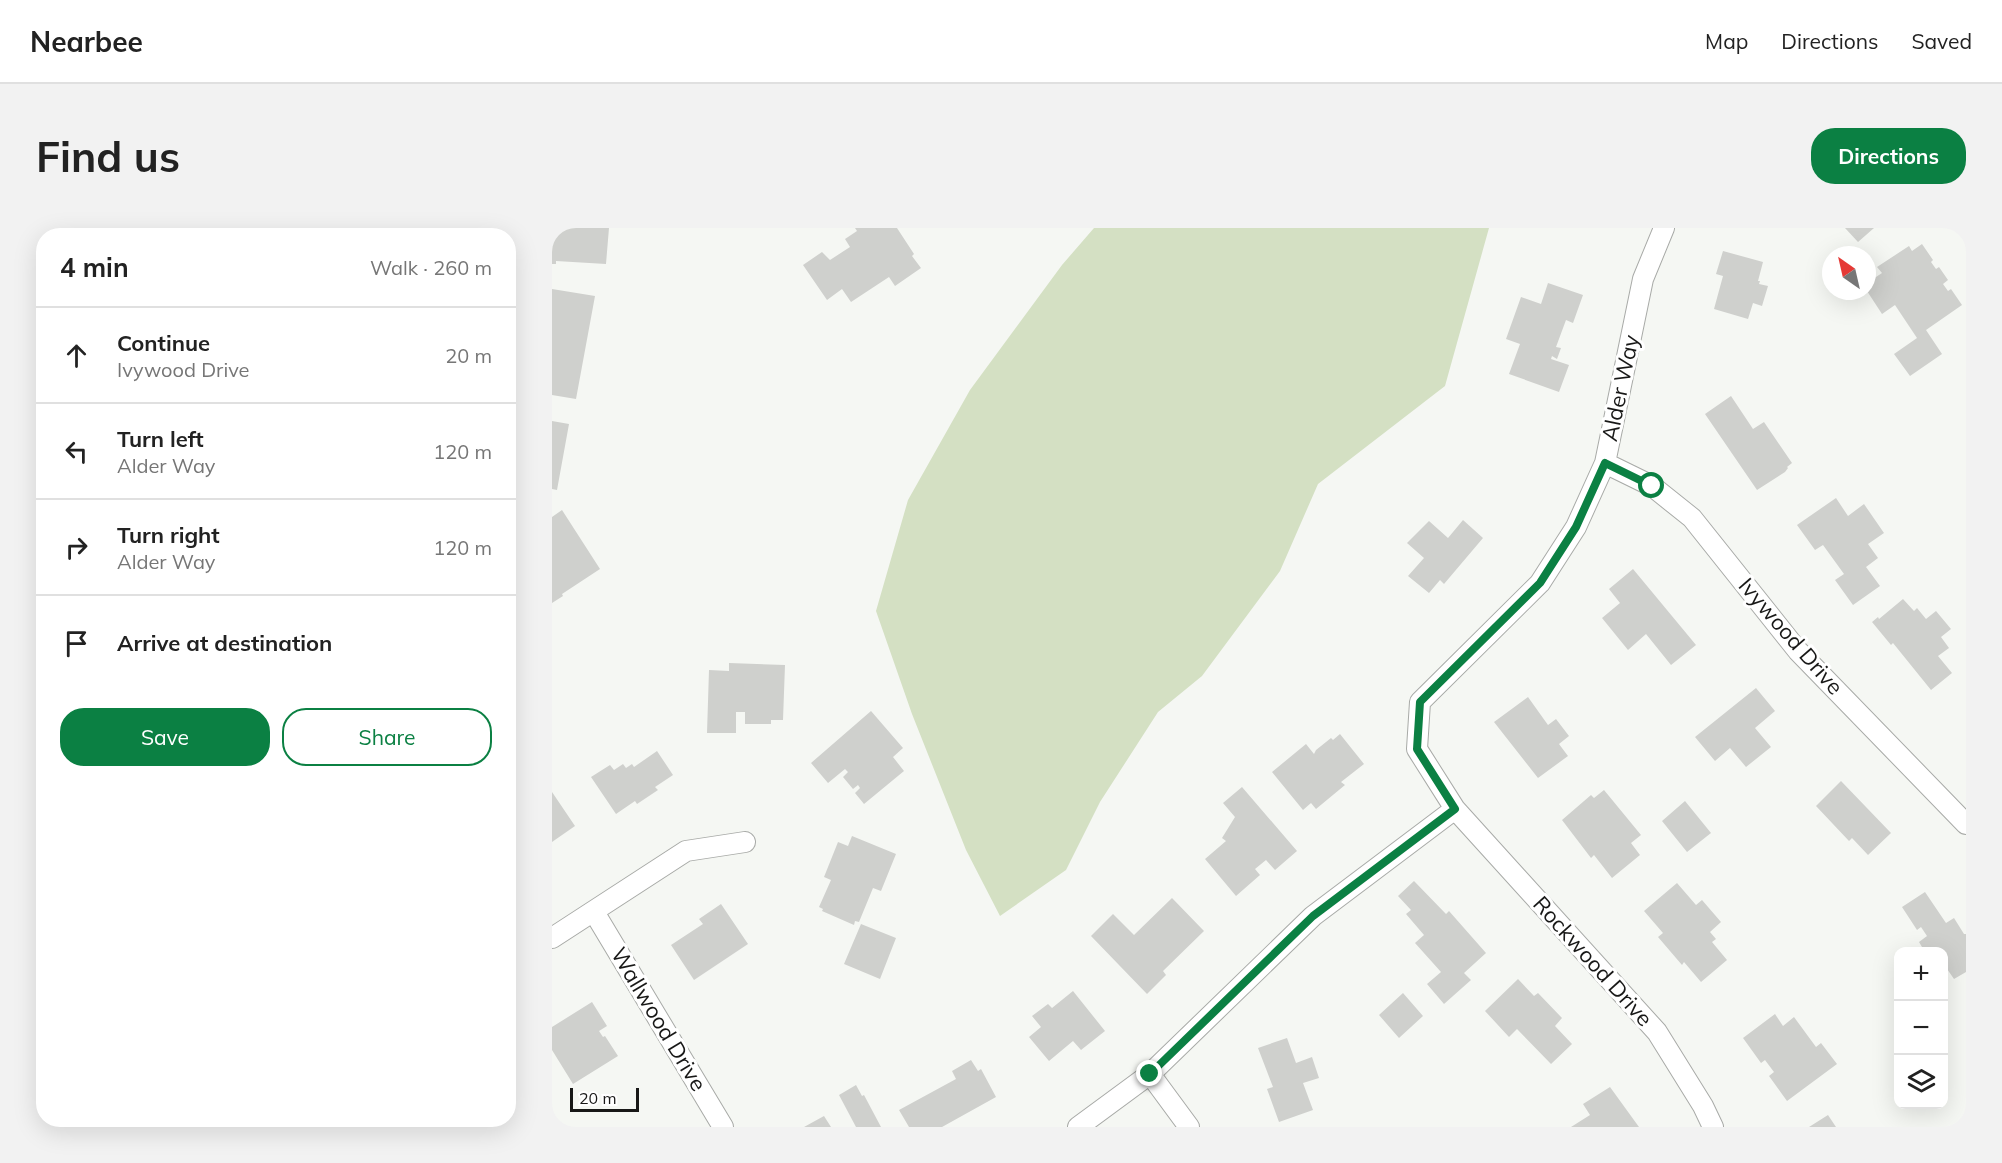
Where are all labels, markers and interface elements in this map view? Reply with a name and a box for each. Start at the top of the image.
text: Nearbee [30,24,143,59]
text: Map [1705,28,1748,54]
text: Directions [1781,28,1878,54]
text: Saved [1911,28,1972,54]
button: Directions [1811,128,1966,184]
text: Find us [36,130,180,183]
north arrow [1822,246,1876,300]
text: 4 min [60,251,129,284]
text: Walk · 260 m [370,255,492,280]
text: Continue [117,329,210,357]
street label: Alder Way [1595,332,1645,444]
icon: ahead [60,339,93,372]
text: 20 m [445,343,492,368]
text: Ivywood Drive [117,357,250,382]
text: Turn left [117,425,204,453]
icon: left [60,435,93,468]
text: 120 m [433,439,492,464]
text: Alder Way [117,453,215,478]
route start [1638,472,1664,498]
text: Turn right [117,521,220,549]
icon: right [60,531,93,564]
text: 120 m [433,535,492,560]
text: Alder Way [117,549,215,574]
street label: Ivywood Drive [1733,572,1849,700]
icon: arrive [60,627,93,660]
text: Arrive at destination [117,629,332,657]
button: Save [60,708,270,766]
button: Share [282,708,492,766]
street label: Rockwood Drive [1527,890,1659,1032]
street label: Wallwood Drive [605,942,713,1096]
map controls [1894,947,1948,1109]
button: + [1894,947,1948,1001]
button: − [1894,1001,1948,1055]
button: layers [1894,1055,1948,1109]
route end [1136,1060,1162,1086]
scale bar [570,1085,639,1112]
text: 20 m [579,1088,616,1108]

